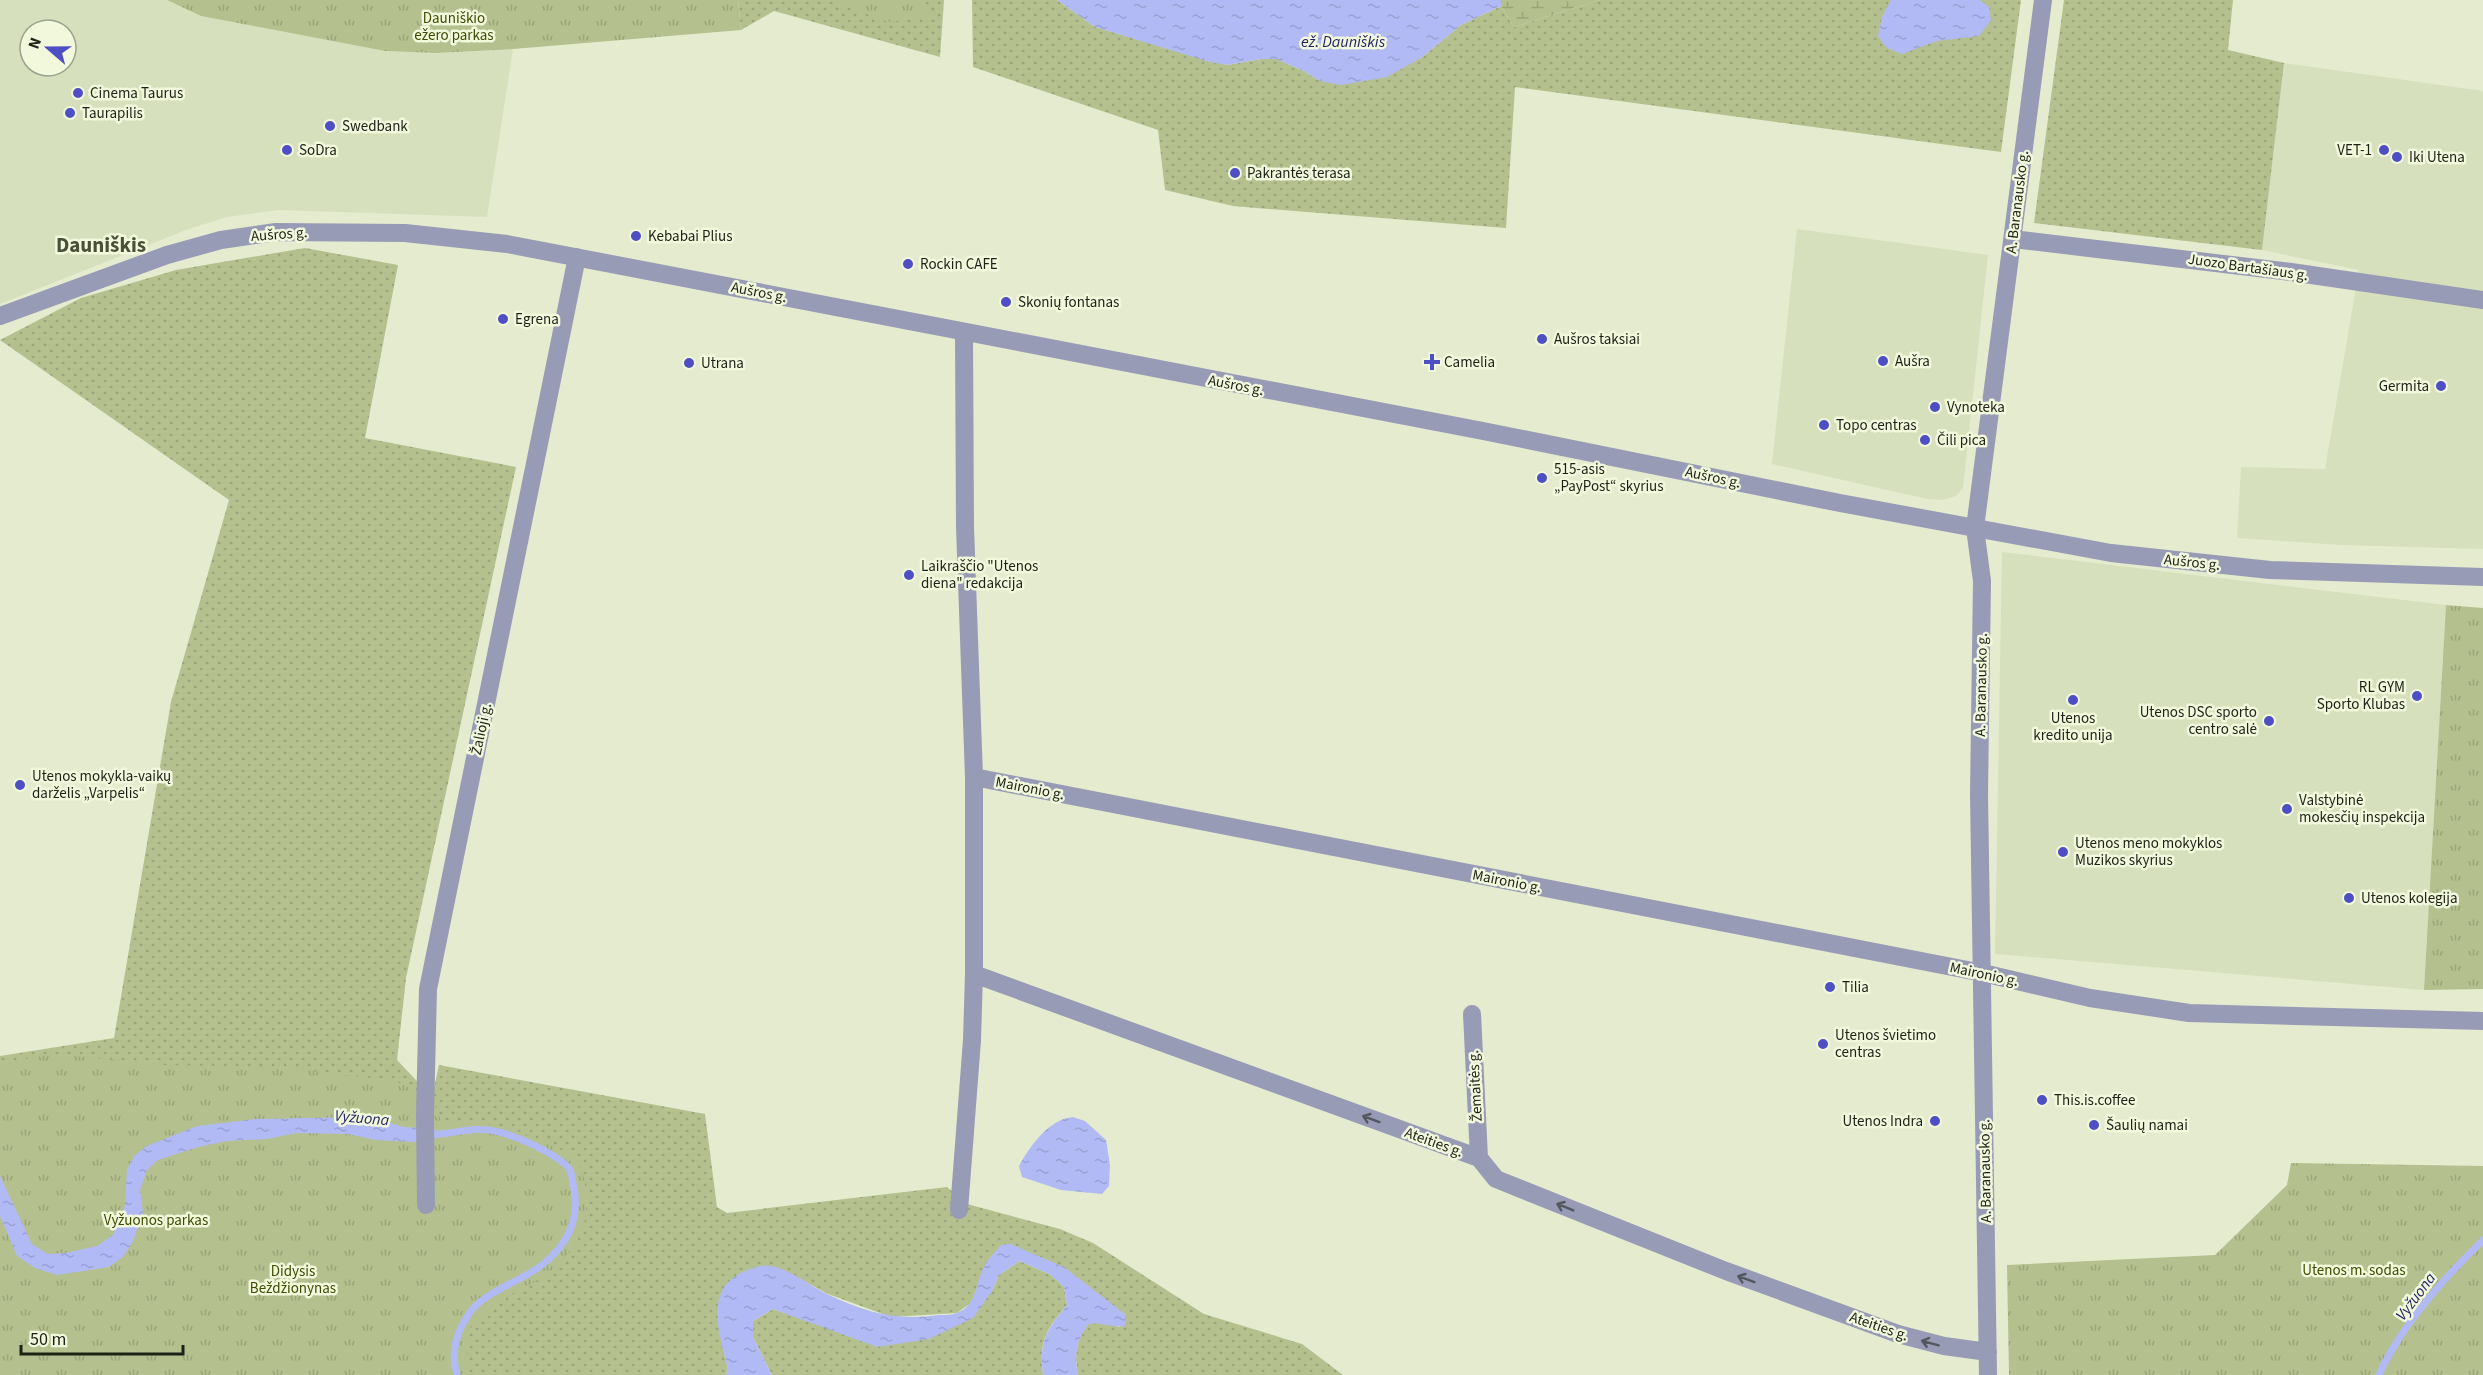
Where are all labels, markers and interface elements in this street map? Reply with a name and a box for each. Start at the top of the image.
park label: Dauniškio ežero parkas [414,8,494,46]
north arrow [18,18,78,78]
water label: ež. Dauniškis [1301,31,1386,53]
text: N [23,34,47,52]
place label: Cinema Taurus [90,83,183,104]
marker: Cinema Taurus [71,86,85,100]
place label: Taurapilis [82,103,143,124]
marker: Taurapilis [63,106,77,120]
place label: Swedbank [342,116,408,137]
marker: Swedbank [323,119,337,133]
place label: SoDra [299,140,337,161]
place label: VET-1 [2337,140,2372,161]
marker: SoDra [280,143,294,157]
marker: VET-1 [2377,143,2391,157]
place label: Iki Utena [2409,147,2465,168]
street label: A. Baranausko g. [2001,149,2034,255]
marker: Iki Utena [2390,150,2404,164]
place label: Pakrantės terasa [1247,163,1351,184]
marker: Pakrantės terasa [1228,166,1242,180]
street label: Aušros g. [250,222,308,247]
place label: Kebabai Plius [648,226,732,247]
marker: Kebabai Plius [629,229,643,243]
district label: Dauniškis [56,230,146,260]
street label: Juozo Bartašiaus g. [2187,249,2309,286]
place label: Rockin CAFE [920,254,998,275]
marker: Rockin CAFE [901,257,915,271]
street label: Aušros g. [729,277,789,308]
place label: Skonių fontanas [1018,292,1119,313]
marker: Skonių fontanas [999,295,1013,309]
place label: Egrena [515,309,559,330]
marker: Egrena [496,312,510,326]
place label: Aušros taksiai [1554,329,1640,350]
marker: Aušros taksiai [1535,332,1549,346]
place label: Aušra [1895,351,1930,372]
place label: Camelia [1444,352,1495,373]
place label: Utrana [701,353,744,374]
marker: Aušra [1876,354,1890,368]
marker: Camelia [1425,355,1439,369]
marker: Utrana [682,356,696,370]
street label: Aušros g. [1206,370,1266,401]
place label: Germita [2379,376,2429,397]
marker: Germita [2434,379,2448,393]
place label: Vynoteka [1947,397,2005,418]
marker: Vynoteka [1928,400,1942,414]
place label: Topo centras [1836,415,1917,436]
marker: Topo centras [1817,418,1831,432]
place label: Čili pica [1937,430,1986,451]
marker: Čili pica [1918,433,1932,447]
place label: 515-asis „PayPost“ skyrius [1554,459,1664,497]
street label: Aušros g. [1683,461,1743,494]
marker: 515-asis „PayPost“ skyrius [1535,471,1549,485]
street label: Aušros g. [2163,549,2221,576]
place label: Laikraščio "Utenos diena" redakcija [921,556,1038,594]
marker: Laikraščio "Utenos diena" redakcija [902,568,916,582]
street label: A. Baranausko g. [1970,633,1993,737]
place label: RL GYM Sporto Klubas [2317,677,2405,715]
marker: RL GYM Sporto Klubas [2410,689,2424,703]
marker: Utenos kredito unija [2066,693,2080,707]
street label: Žalioji g. [466,701,497,757]
place label: Utenos DSC sporto centro salė [2140,702,2257,740]
place label: Utenos kredito unija [2033,708,2113,746]
marker: Utenos DSC sporto centro salė [2262,714,2276,728]
place label: Utenos mokykla-vaikų darželis „Varpelis“ [32,766,171,804]
street label: Maironio g. [994,772,1066,805]
marker: Utenos mokykla-vaikų darželis „Varpelis“ [13,778,27,792]
place label: Valstybinė mokesčių inspekcija [2299,790,2425,828]
marker: Valstybinė mokesčių inspekcija [2280,802,2294,816]
place label: Utenos meno mokyklos Muzikos skyrius [2075,833,2222,871]
marker: Utenos meno mokyklos Muzikos skyrius [2056,845,2070,859]
street label: Maironio g. [1471,865,1543,898]
place label: Utenos kolegija [2361,888,2457,909]
marker: Utenos kolegija [2342,891,2356,905]
street label: Maironio g. [1948,957,2020,992]
place label: Tilia [1842,977,1869,998]
marker: Tilia [1823,980,1837,994]
place label: Utenos švietimo centras [1835,1025,1936,1063]
marker: Utenos švietimo centras [1816,1037,1830,1051]
street label: Žemaitės g. [1463,1050,1488,1122]
place label: This.is.coffee [2054,1090,2135,1111]
marker: This.is.coffee [2035,1093,2049,1107]
water label: Vyžuona [334,1105,391,1131]
place label: Utenos Indra [1843,1111,1923,1132]
one-way arrow [1362,1112,1381,1123]
marker: Utenos Indra [1928,1114,1942,1128]
place label: Šaulių namai [2106,1115,2188,1136]
marker: Šaulių namai [2087,1118,2101,1132]
street label: A. Baranausko g. [1974,1119,1997,1223]
street label: Ateities g. [1402,1122,1466,1163]
one-way arrow [1556,1201,1574,1212]
park label: Vyžuonos parkas [104,1210,208,1231]
park label: Utenos m. sodas [2302,1260,2406,1281]
park label: Didysis Beždžionynas [250,1261,336,1299]
water label: Vyžuona [2391,1268,2441,1325]
one-way arrow [1737,1272,1756,1283]
street label: Ateities g. [1847,1307,1911,1346]
scale bar [21,1318,183,1356]
text: 50 m [30,1327,66,1352]
one-way arrow [1921,1336,1940,1348]

